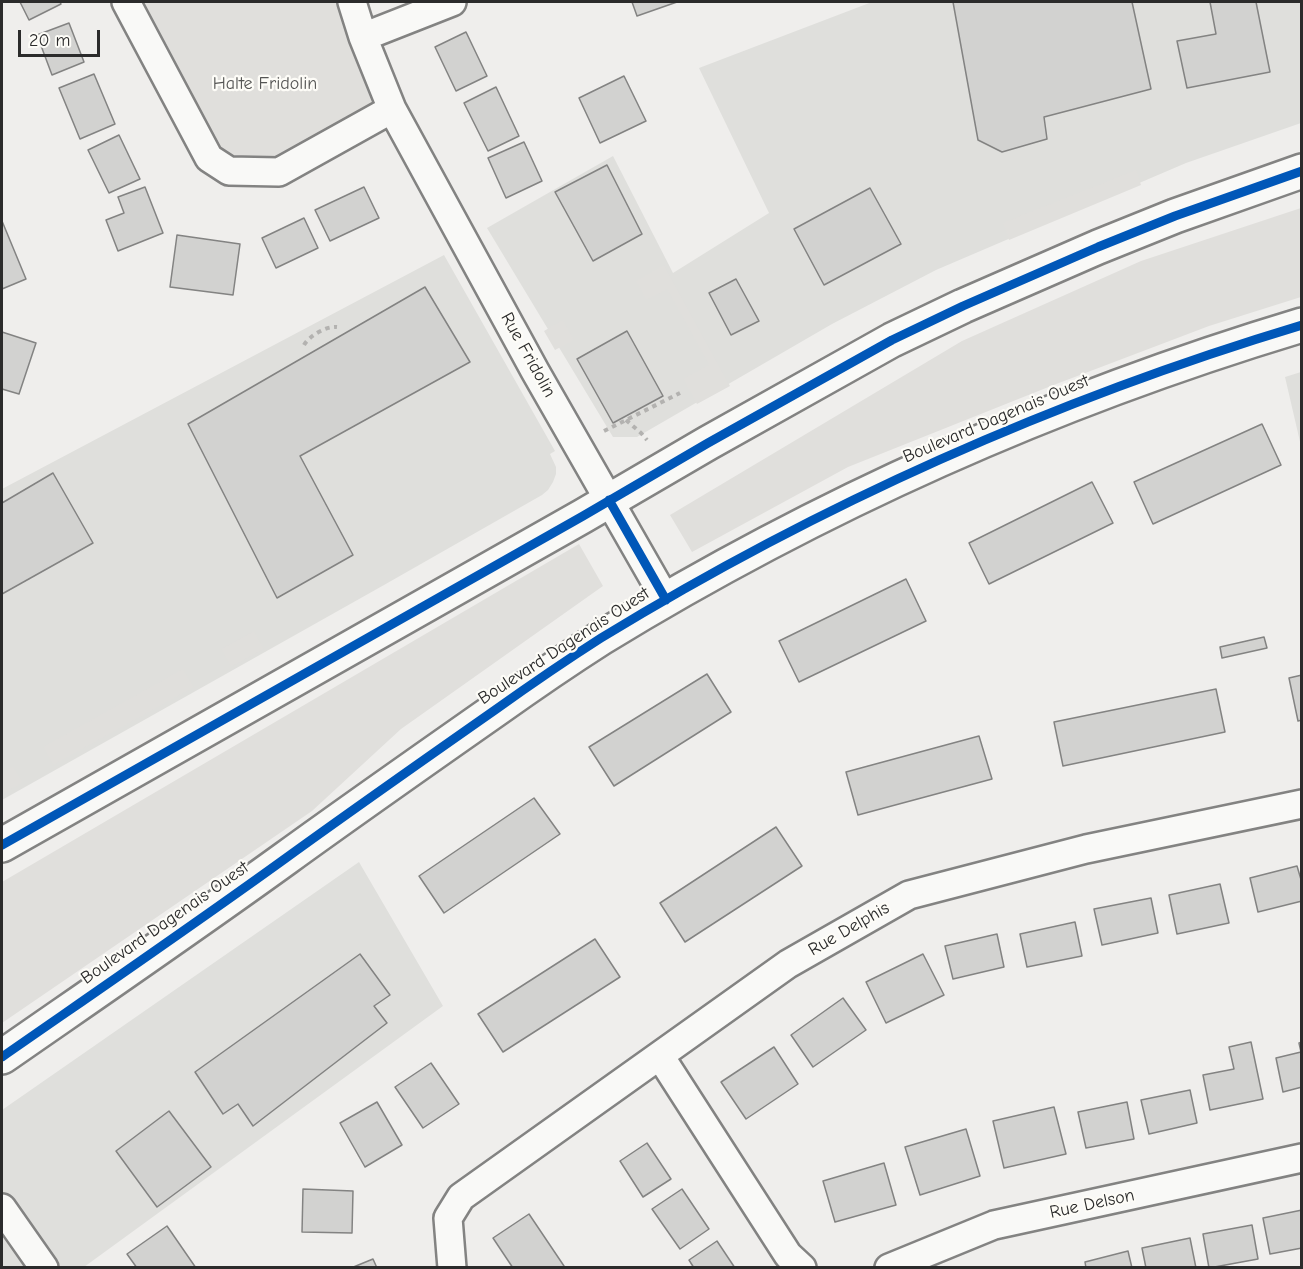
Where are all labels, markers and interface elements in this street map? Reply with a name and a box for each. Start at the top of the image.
scale bar [21,18,104,56]
text: 20 m [29,30,70,51]
park label: Halte Fridolin [213,73,317,95]
street label: Rue Fridolin [496,309,560,401]
street label: Boulevard Dagenais Ouest [900,370,1092,468]
street label: Boulevard Dagenais Ouest [474,583,654,709]
street label: Boulevard Dagenais Ouest [77,857,253,989]
street label: Rue Delphis [805,897,893,961]
street label: Rue Delson [1048,1184,1136,1224]

